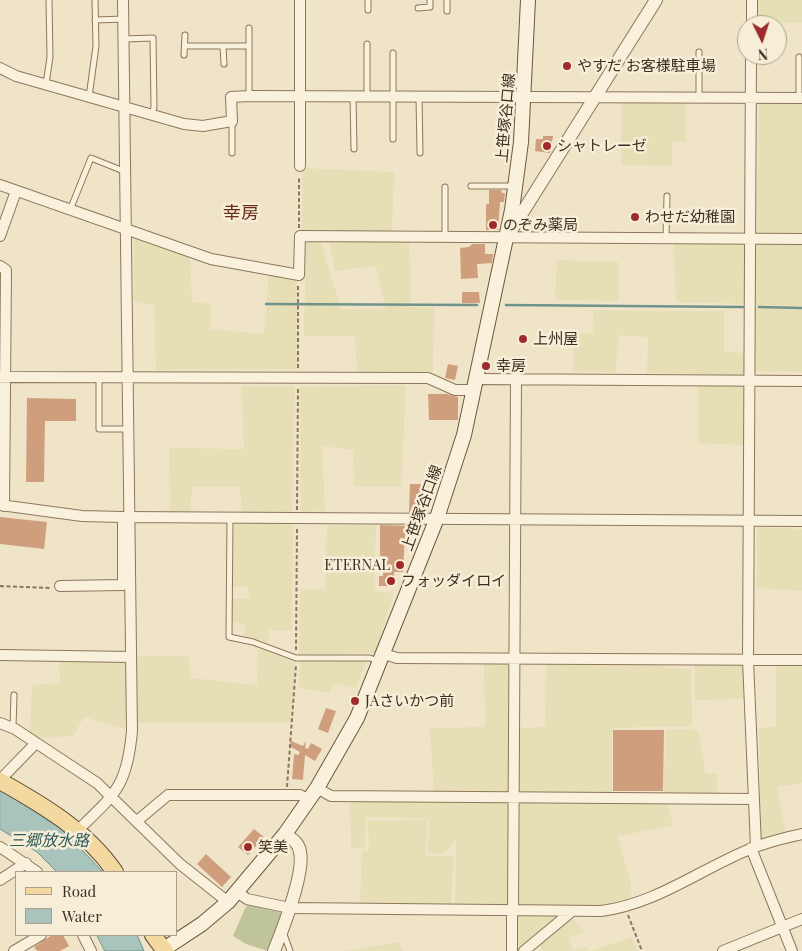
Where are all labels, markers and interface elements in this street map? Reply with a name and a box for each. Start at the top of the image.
north arrow [737,15,787,65]
text: N [757,45,769,64]
place label: やすだ お客様駐車場 [577,57,716,75]
marker: やすだ お客様駐車場 [561,60,573,72]
street label: 上笹塚谷口線 [493,72,519,164]
place label: シャトレーゼ [557,137,647,155]
marker: シャトレーゼ [541,140,553,152]
district label: 幸房 [223,202,259,224]
place label: わせだ幼稚園 [645,208,735,226]
marker: わせだ幼稚園 [629,211,641,223]
place label: のぞみ薬局 [503,216,578,234]
marker: のぞみ薬局 [487,219,499,231]
place label: 上州屋 [533,330,578,348]
marker: 上州屋 [517,333,529,345]
place label: 幸房 [496,357,526,375]
marker: 幸房 [480,360,492,372]
street label: 上笹塚谷口線 [398,463,446,553]
place label: ETERNAL [324,556,390,574]
marker: ETERNAL [394,559,406,571]
place label: フォッダイロイ [401,572,506,590]
marker: フォッダイロイ [385,575,397,587]
place label: JAさいかつ前 [365,692,454,710]
marker: JAさいかつ前 [349,695,361,707]
water label: 三郷放水路 [9,831,89,851]
place label: 笑美 [258,838,288,856]
marker: 笑美 [242,841,254,853]
legend [15,871,178,936]
text: Road [62,881,96,901]
text: Water [62,906,102,926]

